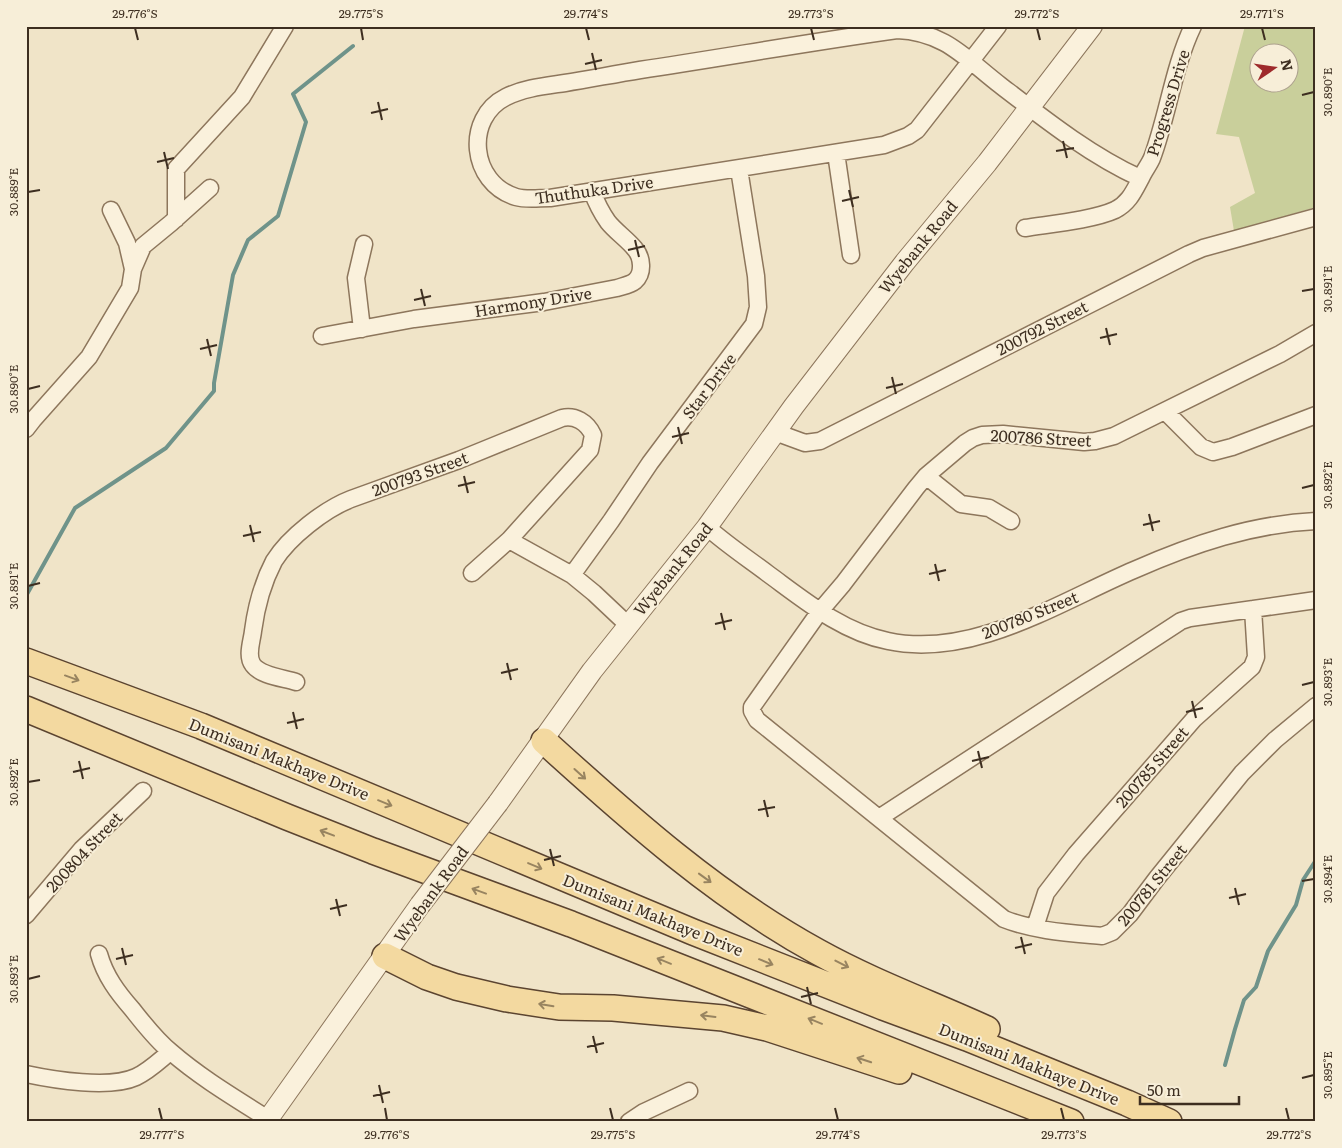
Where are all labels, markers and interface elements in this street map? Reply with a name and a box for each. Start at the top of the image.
text: 29.776°S [112,4,158,22]
text: 29.775°S [339,4,383,22]
text: 29.774°S [564,4,608,22]
text: 29.773°S [788,4,834,22]
text: 29.772°S [1014,4,1060,22]
text: 29.771°S [1240,4,1284,22]
north arrow [1250,42,1300,92]
street label: Progress Drive [1139,46,1195,159]
text: N [1277,57,1299,73]
text: 30.890°E [1318,67,1336,116]
text: 30.889°E [4,167,22,216]
street label: Thuthuka Drive [533,169,655,209]
street label: Wyebank Road [872,194,963,298]
text: 30.891°E [1318,265,1336,312]
street label: Harmony Drive [473,280,593,322]
street label: 200792 Street [992,293,1092,360]
street label: Star Drive [675,347,741,423]
text: 30.890°E [4,364,22,413]
street label: 200786 Street [990,422,1093,452]
street label: 200793 Street [368,444,472,502]
text: 30.892°E [1318,461,1336,509]
street label: Wyebank Road [627,516,718,620]
text: 30.891°E [4,562,22,609]
street label: 200780 Street [978,584,1082,644]
text: 30.893°E [1318,657,1336,706]
one-way arrow [64,674,79,683]
street label: Dumisani Makhaye Drive [185,711,373,805]
street label: 200785 Street [1109,720,1194,812]
text: 30.892°E [4,758,22,806]
one-way arrow [574,768,587,779]
one-way arrow [377,798,392,808]
street label: 200804 Street [40,805,127,897]
one-way arrow [320,828,335,837]
street label: 200781 Street [1111,838,1192,930]
street label: Wyebank Road [387,840,474,947]
text: 30.894°E [1318,855,1336,903]
one-way arrow [527,862,542,871]
street label: Dumisani Makhaye Drive [559,867,747,961]
one-way arrow [698,873,712,883]
one-way arrow [472,886,487,895]
text: 30.893°E [4,954,22,1003]
one-way arrow [657,956,672,965]
one-way arrow [758,958,773,967]
one-way arrow [834,960,849,969]
one-way arrow [538,1000,554,1010]
one-way arrow [700,1011,716,1021]
one-way arrow [807,1016,823,1025]
street label: Dumisani Makhaye Drive [935,1016,1123,1110]
text: 30.895°E [1318,1051,1336,1099]
one-way arrow [856,1054,872,1064]
scale bar [1140,1073,1238,1105]
text: 50 m [1147,1078,1181,1101]
text: 29.777°S [139,1125,185,1143]
text: 29.776°S [364,1125,410,1143]
text: 29.775°S [591,1125,635,1143]
text: 29.774°S [816,1125,860,1143]
text: 29.773°S [1041,1125,1087,1143]
text: 29.772°S [1266,1125,1312,1143]

